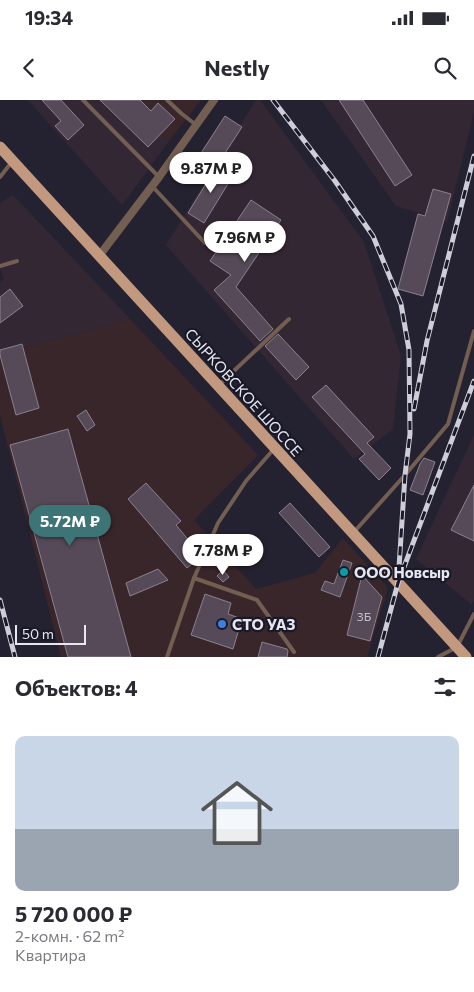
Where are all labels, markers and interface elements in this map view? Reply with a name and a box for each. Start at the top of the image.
text: 19:34 [25,6,73,29]
icon: back [15,54,43,82]
text: Nestly [204,54,270,81]
icon: search [431,54,459,82]
pin: 9.87M ₽ [165,152,257,194]
text: 9.87M ₽ [180,158,242,177]
pin: 7.96M ₽ [199,220,291,263]
text: 7.96M ₽ [215,227,275,246]
street label: СЫРКОВСКОЕ ШОССЕ [182,324,306,460]
pin: 5.72M ₽ [24,504,116,547]
text: 5.72M ₽ [40,511,100,530]
pin: 7.78M ₽ [177,534,269,576]
text: 7.78M ₽ [193,540,253,559]
place label: ООО Новсыр [354,563,450,581]
marker: ООО Новсыр [338,566,350,578]
house number: 3Б [357,609,372,623]
place label: СТО УАЗ [232,615,295,633]
marker: СТО УАЗ [216,618,228,630]
scale bar [15,622,86,645]
text: 50 m [22,625,54,642]
icon: filters [431,673,459,701]
text: Объектов: 4 [15,675,138,700]
icon: home [192,768,282,858]
text: 5 720 000 ₽ [15,901,132,926]
text: 2-комн. · 62 m² [15,926,125,945]
text: Квартира [15,945,86,964]

